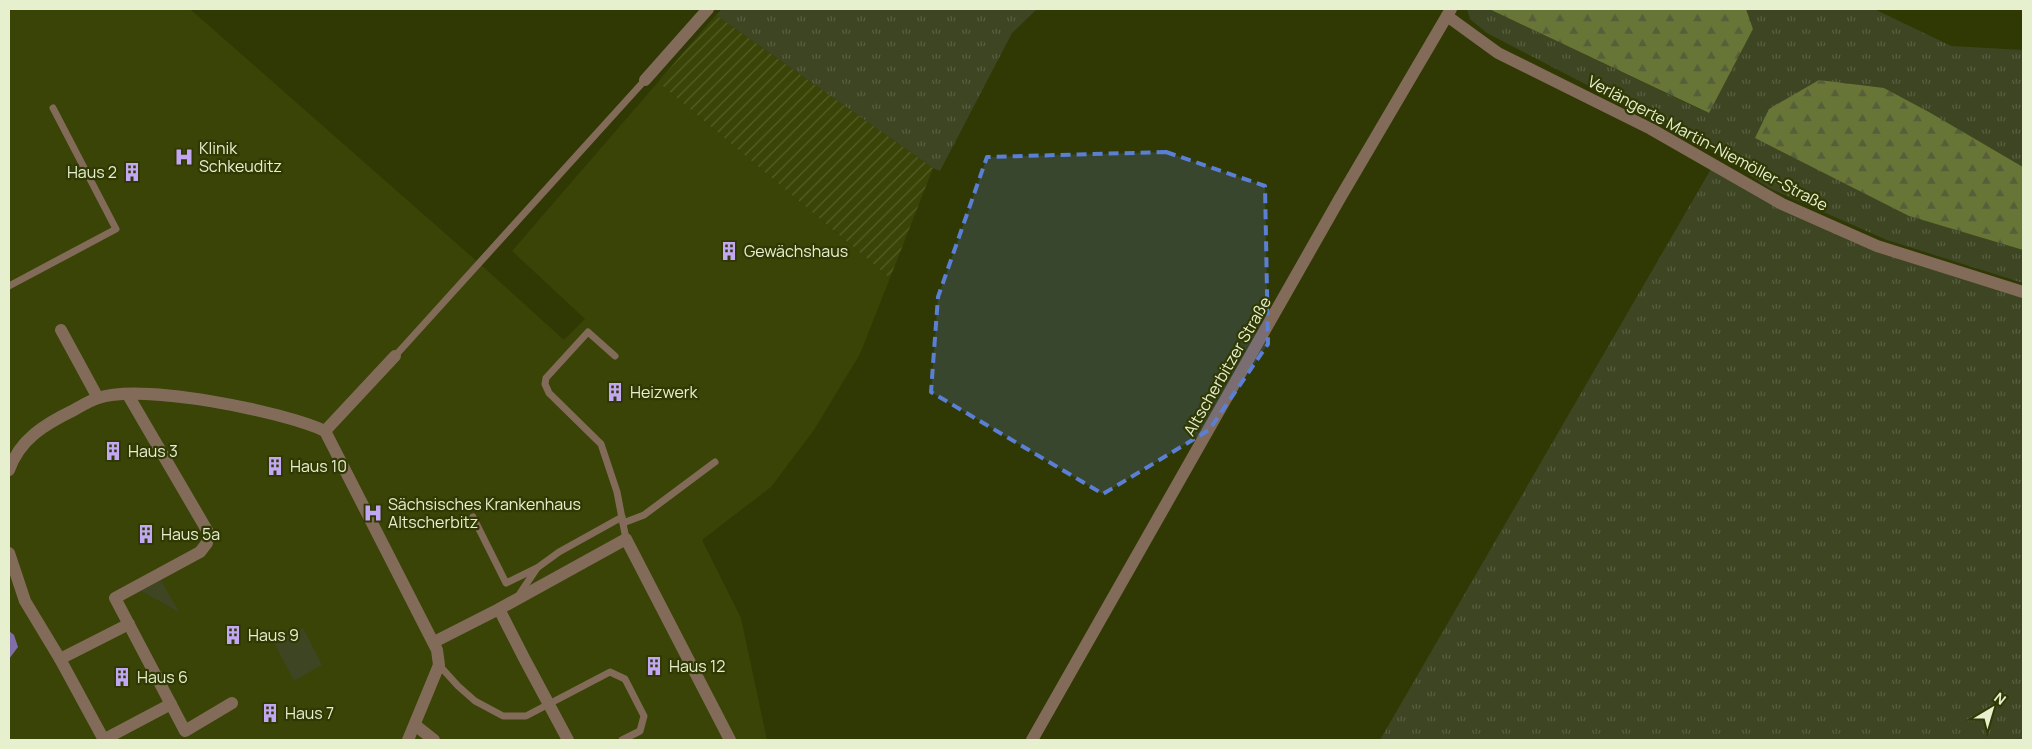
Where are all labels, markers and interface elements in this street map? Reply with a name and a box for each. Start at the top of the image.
street label: Verlängerte Martin-Niemöller-Straße [1584,70,1832,216]
place label: Klinik Schkeuditz [199,137,282,177]
hospital icon: Klinik Schkeuditz [173,146,195,168]
place label: Haus 2 [67,161,117,183]
building icon: Haus 2 [121,161,143,183]
building icon: Gewächshaus [718,240,740,262]
place label: Gewächshaus [744,240,848,262]
street label: Altscherbitzer Straße [1178,292,1276,440]
building icon: Heizwerk [604,381,626,403]
place label: Heizwerk [630,381,699,403]
building icon: Haus 3 [102,440,124,462]
place label: Haus 3 [128,440,178,462]
building icon: Haus 10 [264,455,286,477]
place label: Haus 10 [290,455,347,477]
place label: Sächsisches Krankenhaus Altscherbitz [388,493,581,533]
hospital icon: Sächsisches Krankenhaus Altscherbitz [362,502,384,524]
building icon: Haus 5a [135,523,157,545]
place label: Haus 5a [161,523,220,545]
building icon: Haus 9 [222,624,244,646]
place label: Haus 9 [248,624,299,646]
building icon: Haus 12 [643,655,665,677]
place label: Haus 12 [669,655,725,677]
building icon: Haus 6 [111,666,133,688]
place label: Haus 6 [137,666,188,688]
north arrow [1967,684,2017,734]
text: N [1990,688,2010,709]
building icon: Haus 7 [259,702,281,724]
place label: Haus 7 [285,702,334,724]

